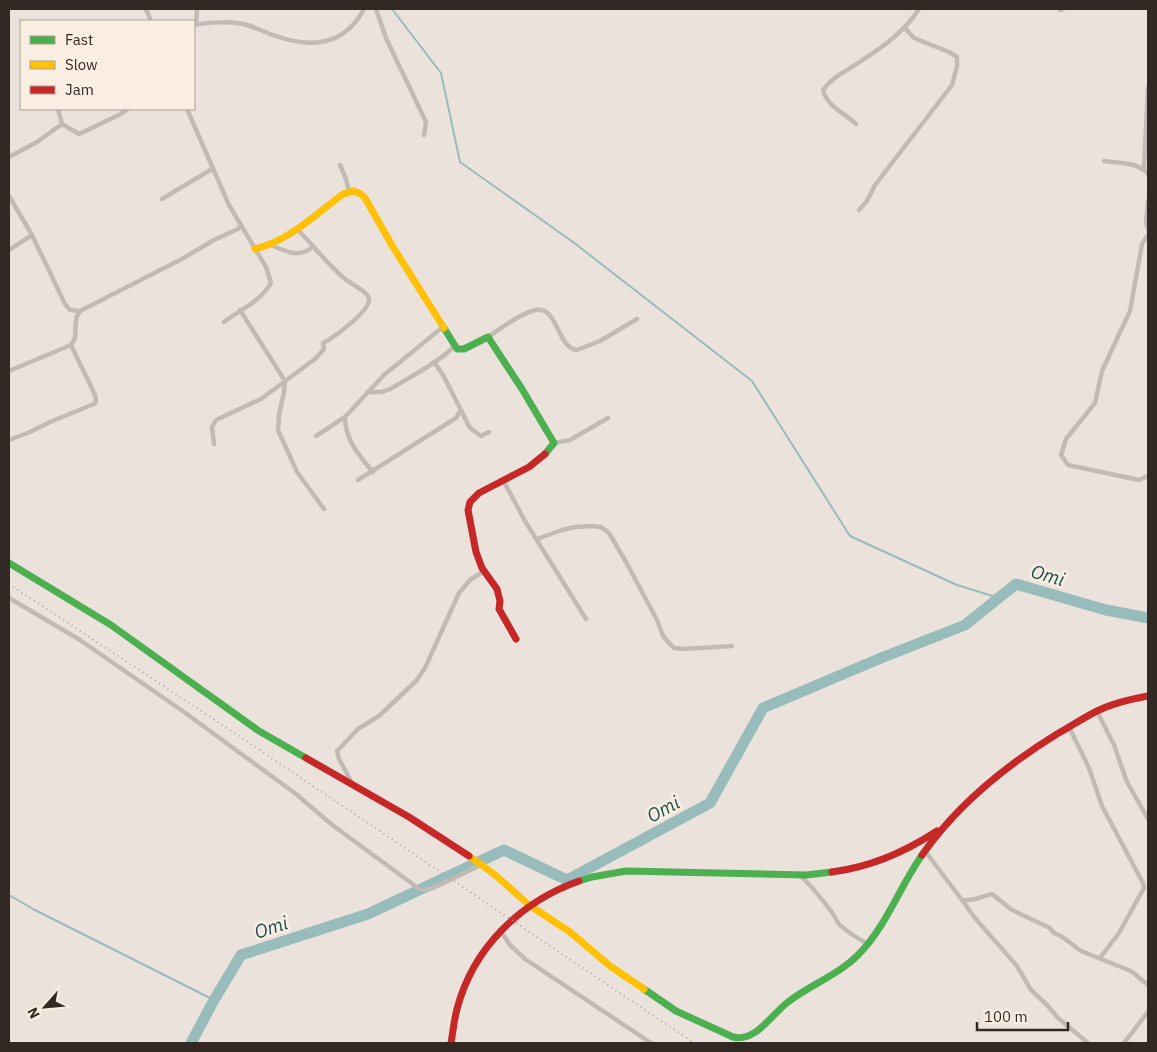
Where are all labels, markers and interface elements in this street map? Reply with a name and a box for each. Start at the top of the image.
legend [20,20,195,110]
text: Fast [65,30,93,49]
text: Slow [65,55,98,74]
text: Jam [65,80,94,99]
water label: Omi [1028,559,1069,591]
water label: Omi [642,790,685,828]
water label: Omi [251,910,292,944]
north arrow [20,982,70,1032]
scale bar [977,1000,1068,1032]
text: N [23,1004,44,1022]
text: 100 m [984,1007,1028,1026]

